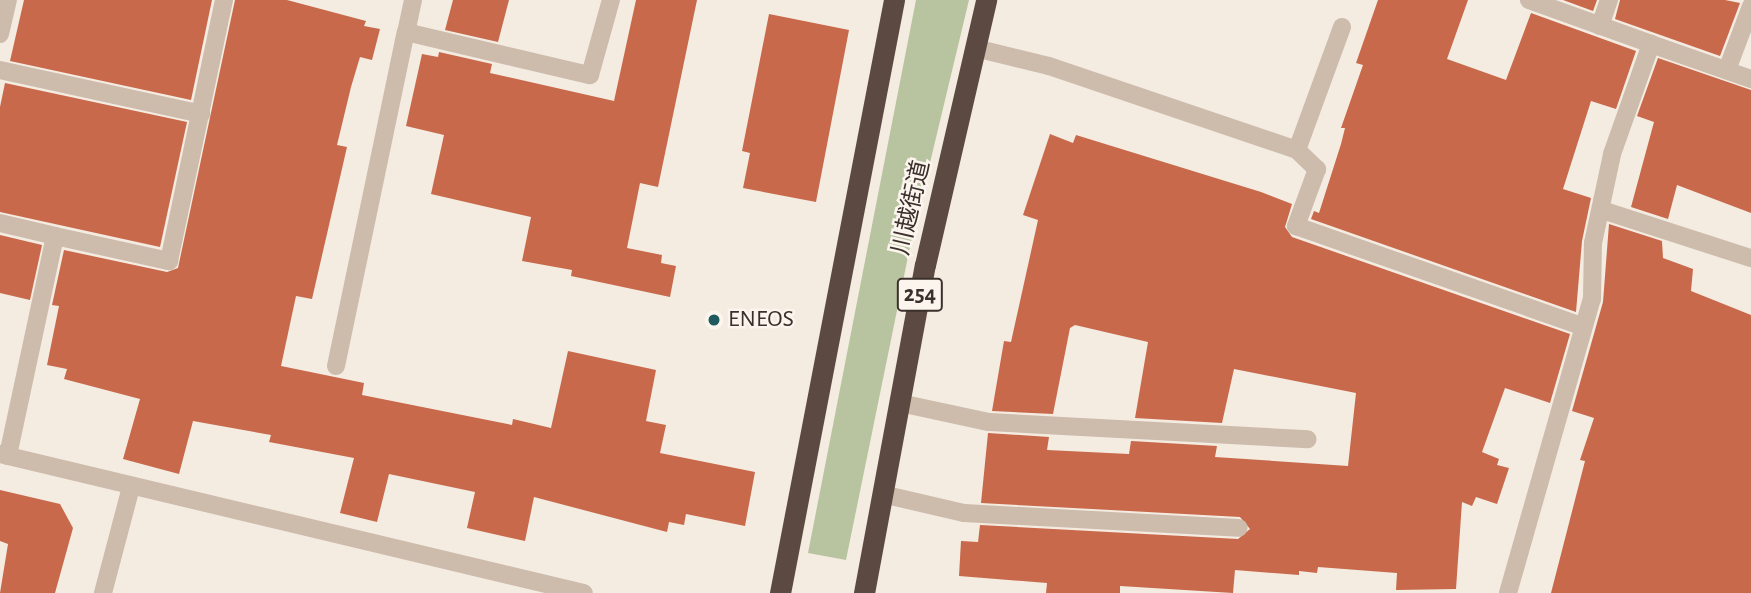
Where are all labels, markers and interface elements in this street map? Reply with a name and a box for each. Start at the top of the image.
street label: 川越街道 [887,158,937,258]
road number: 254 [895,276,944,314]
place label: ENEOS [728,306,794,334]
marker: ENEOS [706,312,722,328]

